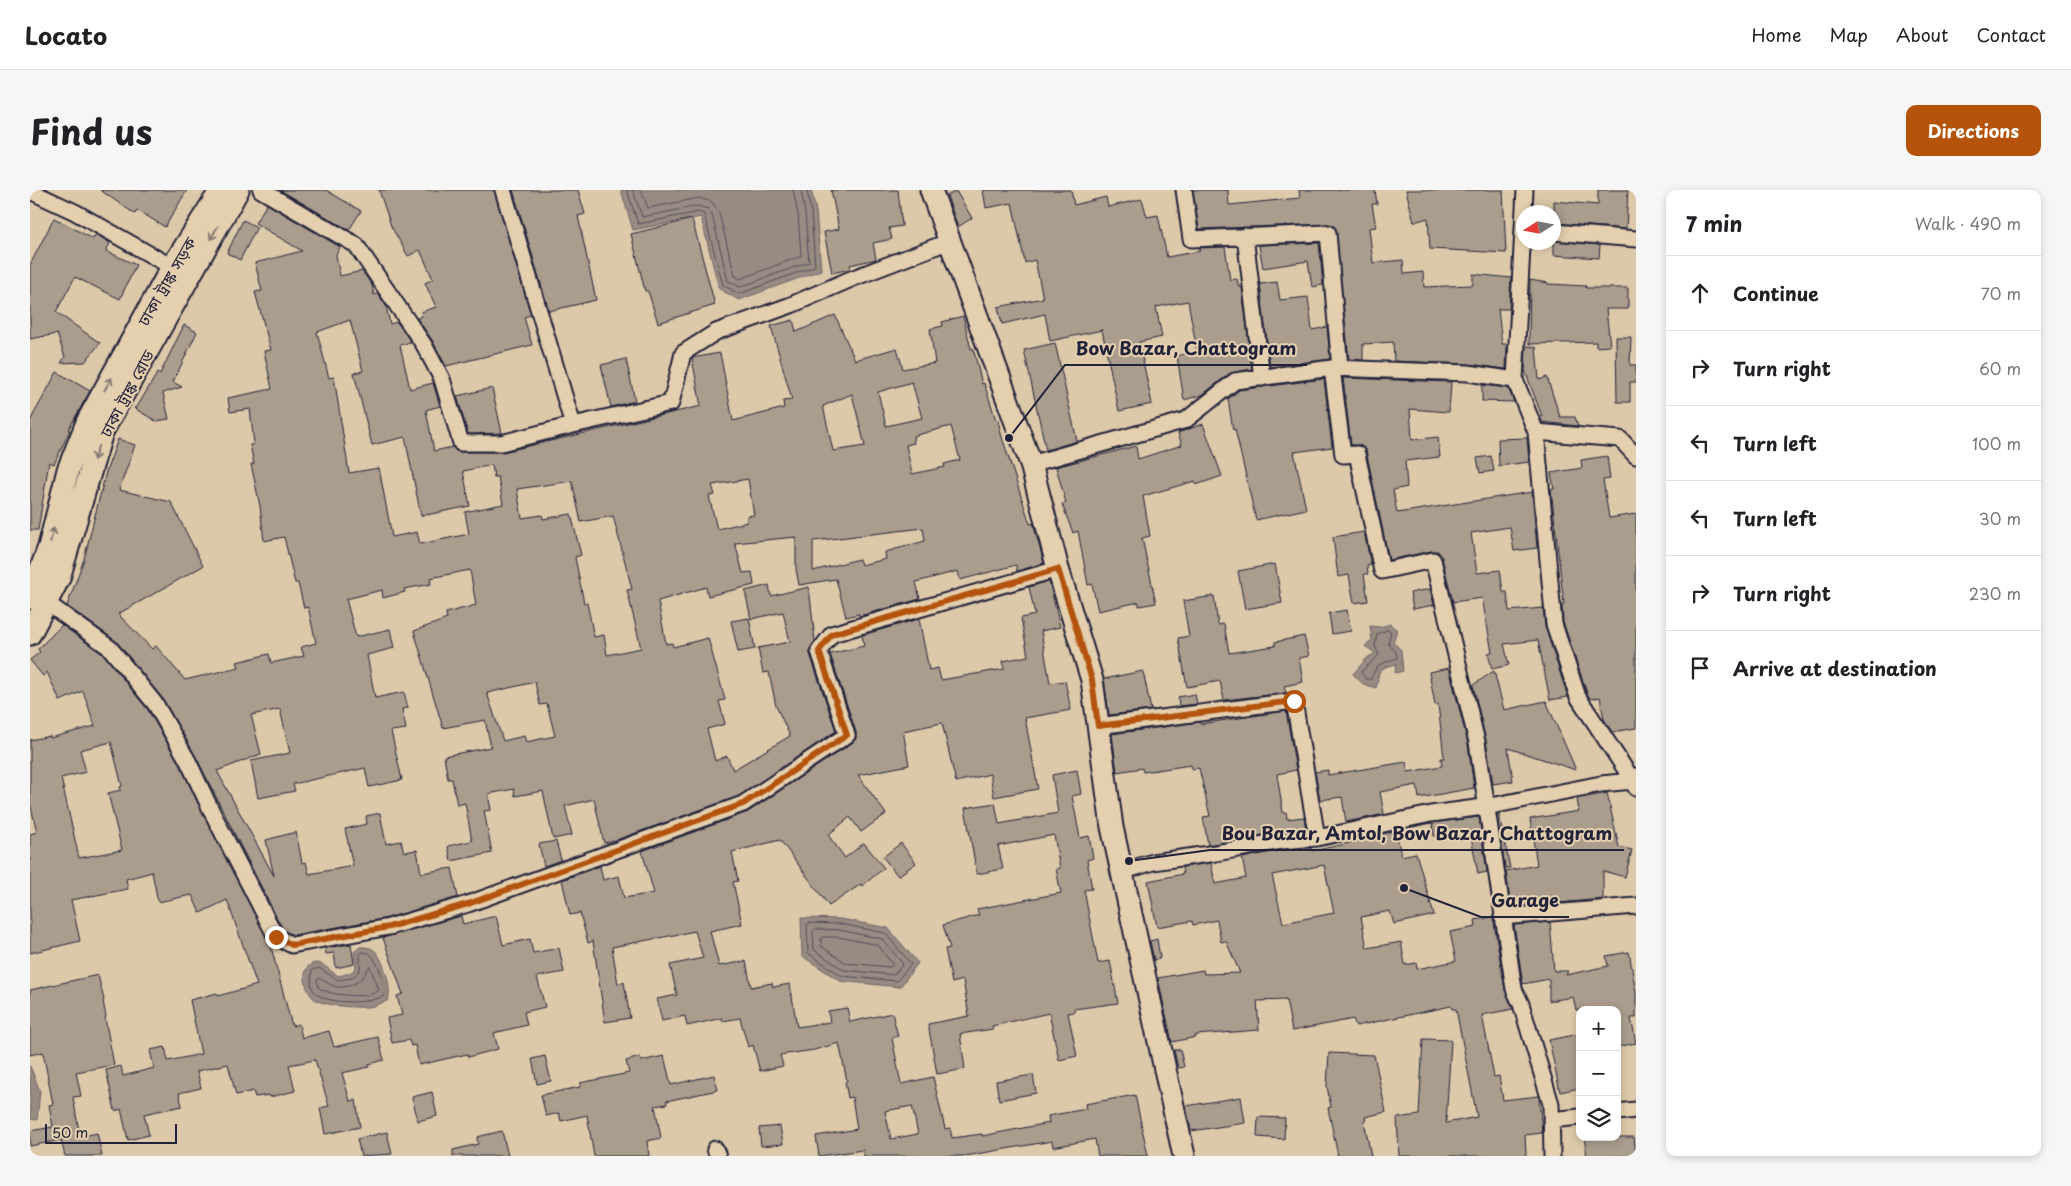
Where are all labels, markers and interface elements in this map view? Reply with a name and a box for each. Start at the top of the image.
text: Locato [25,17,107,53]
text: Home [1751,21,1801,48]
text: Map [1829,21,1868,48]
text: About [1896,21,1948,48]
text: Contact [1976,21,2046,48]
text: Find us [30,104,152,157]
button: Directions [1906,105,2041,156]
north arrow [1516,205,1561,250]
text: 7 min [1686,207,1742,239]
text: Walk · 490 m [1915,211,2021,235]
one-way arrow [209,225,219,240]
street label: ঢাকা ট্রাঙ্ক সড়ক [130,231,202,331]
icon: ahead [1686,279,1714,307]
text: Continue [1733,279,1819,307]
text: 70 m [1981,281,2021,305]
callout: Bow Bazar, Chattogram [1065,332,1307,365]
text: Bow Bazar, Chattogram [1076,334,1296,361]
street label: ঢাকা ট্রাঙ্ক রোড [92,345,159,442]
icon: right [1686,354,1714,382]
text: Turn right [1733,354,1831,382]
text: 60 m [1979,356,2021,380]
one-way arrow [103,376,113,391]
icon: left [1686,429,1714,457]
text: Turn left [1733,429,1817,457]
text: 100 m [1972,431,2021,455]
one-way arrow [91,444,100,460]
icon: left [1686,504,1714,532]
text: Turn left [1733,504,1817,532]
text: 30 m [1979,506,2021,530]
one-way arrow [48,528,57,544]
icon: right [1686,579,1714,607]
text: Turn right [1733,579,1831,607]
text: 230 m [1969,581,2021,605]
icon: arrive [1686,654,1714,682]
text: Arrive at destination [1733,654,1937,682]
route start [1283,690,1306,713]
callout: Bou Bazar, Amtol, Bow Bazar, Chattogram [1210,817,1624,850]
text: Bou Bazar, Amtol, Bow Bazar, Chattogram [1222,819,1612,846]
callout: Garage [1481,884,1569,917]
text: Garage [1491,886,1559,913]
route end [265,926,288,949]
map controls [1576,1006,1621,1141]
button: + [1576,1006,1621,1051]
button: − [1576,1051,1621,1096]
button: layers [1576,1096,1621,1141]
scale bar [45,1121,178,1144]
text: 50 m [52,1122,88,1143]

